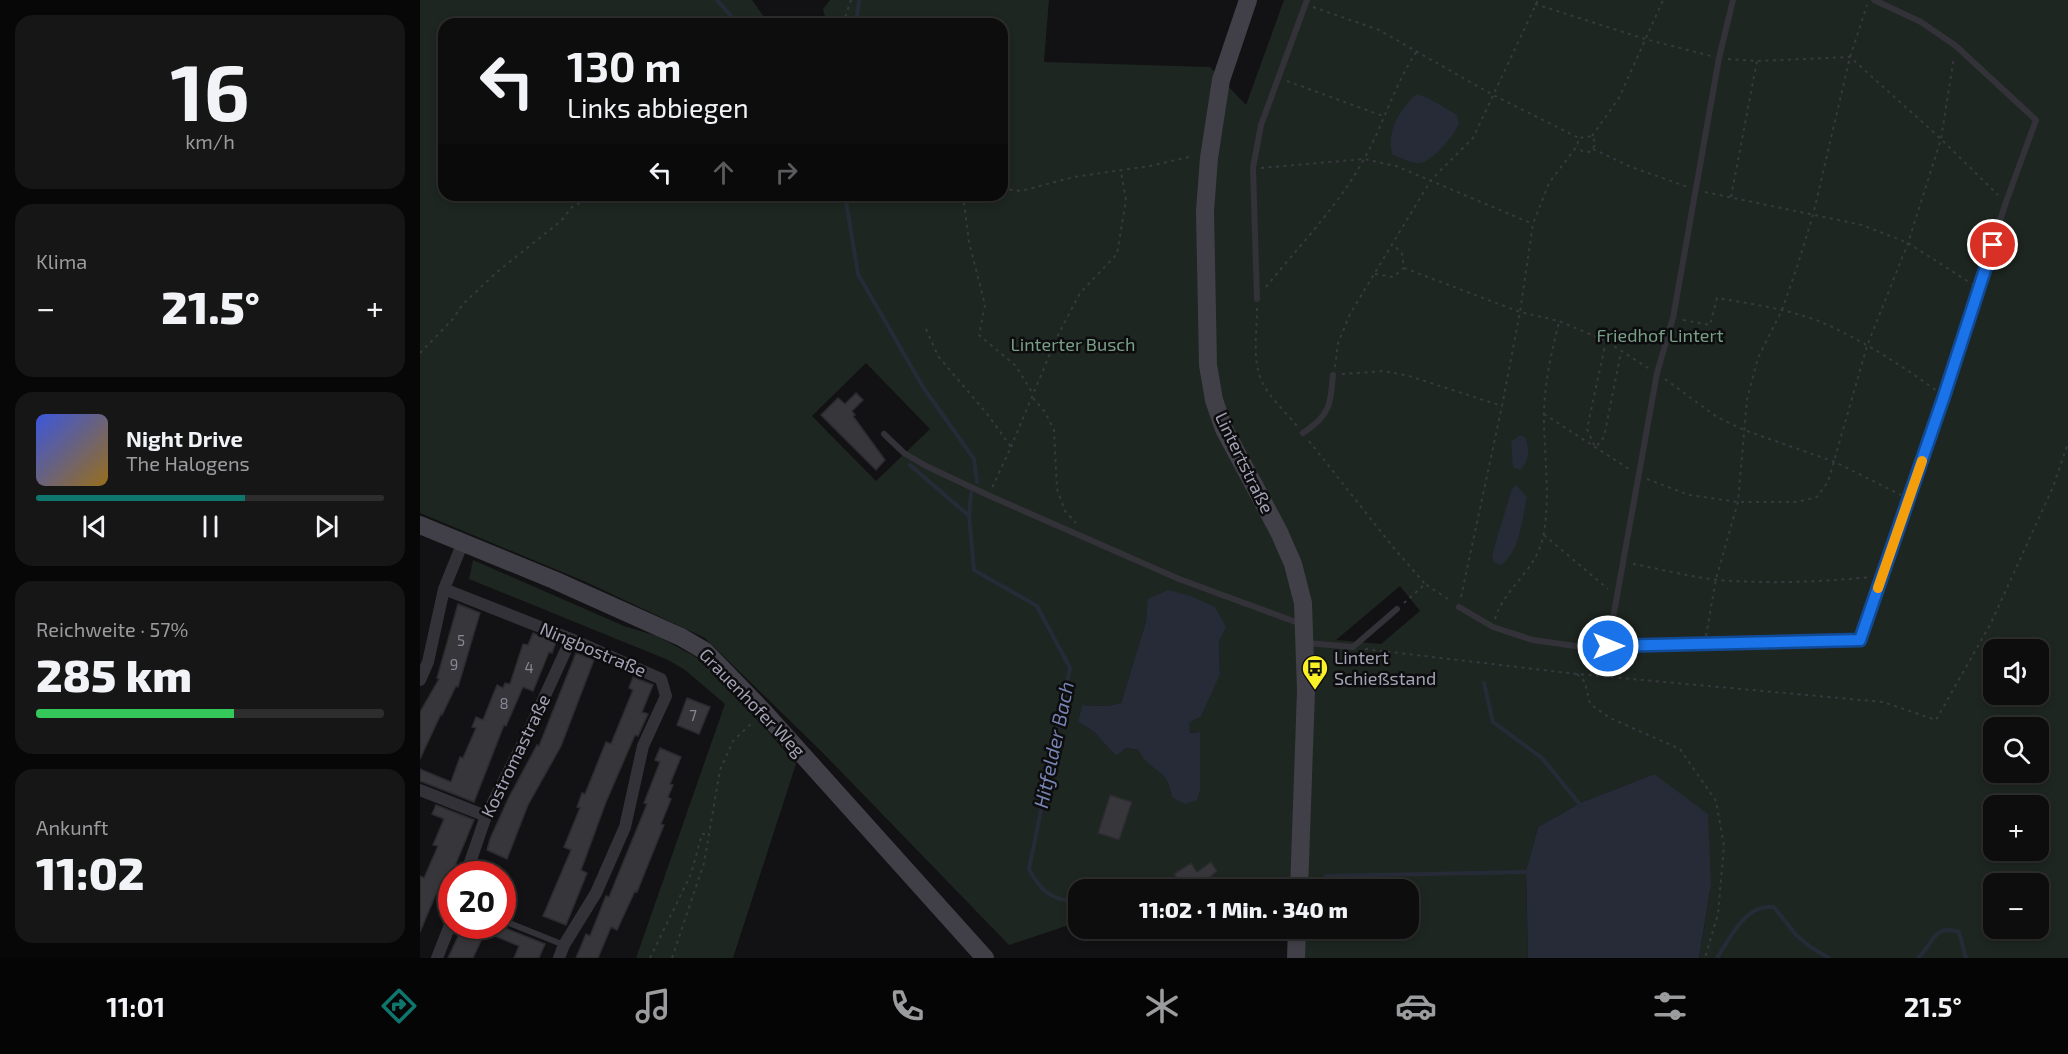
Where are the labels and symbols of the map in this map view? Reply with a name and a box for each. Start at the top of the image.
pin [1967,219,2018,270]
park label: Friedhof Lintert [1596,324,1724,346]
park label: Linterter Busch [1010,333,1136,355]
street label: Lintertstraße [1211,408,1279,517]
position arrow [1576,614,1640,678]
street label: Ningbostraße [537,617,650,681]
house number: 5 [457,631,465,649]
street label: Grauenhofer Weg [695,643,810,761]
place label: Lintert Schießstand [1334,646,1436,689]
bus stop icon: Lintert Schießstand [1300,653,1330,691]
house number: 9 [450,655,458,673]
house number: 4 [524,658,534,676]
water label: Hitfelder Bach [1028,679,1078,810]
street label: Kostromastraße [476,690,554,821]
house number: 8 [499,694,509,712]
house number: 7 [689,706,697,724]
speed limit sign: 20 [438,861,516,939]

